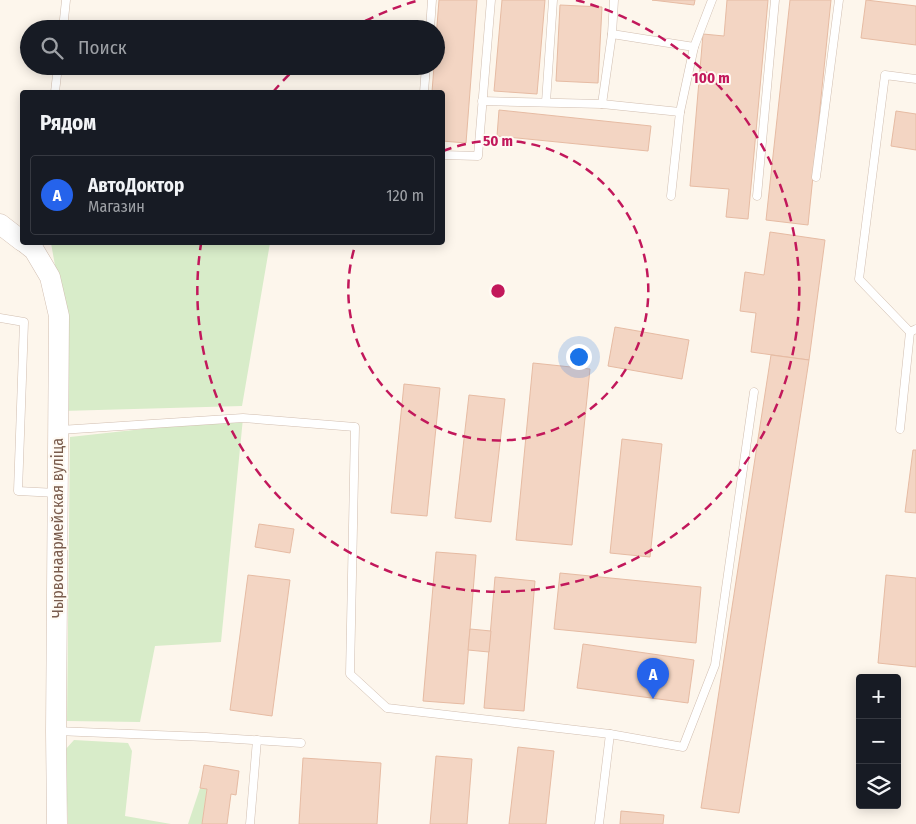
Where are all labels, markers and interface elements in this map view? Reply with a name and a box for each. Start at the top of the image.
search box [20,20,445,75]
icon: search [38,34,66,62]
text: Поиск [78,36,127,59]
text: 100 m [692,69,730,87]
text: Рядом [40,110,96,136]
text: 50 m [483,132,513,150]
text: АвтоДоктор [88,174,184,197]
text: A [53,186,61,205]
text: 120 m [386,186,424,205]
text: Магазин [88,197,145,216]
centre of rings [489,282,507,300]
your location [566,344,592,370]
street label: Чырвонаармейская вуліца [48,438,67,618]
pin: A [637,658,669,699]
map controls [856,674,901,809]
button: + [856,674,901,719]
button: − [856,719,901,764]
button: layers [856,764,901,809]

